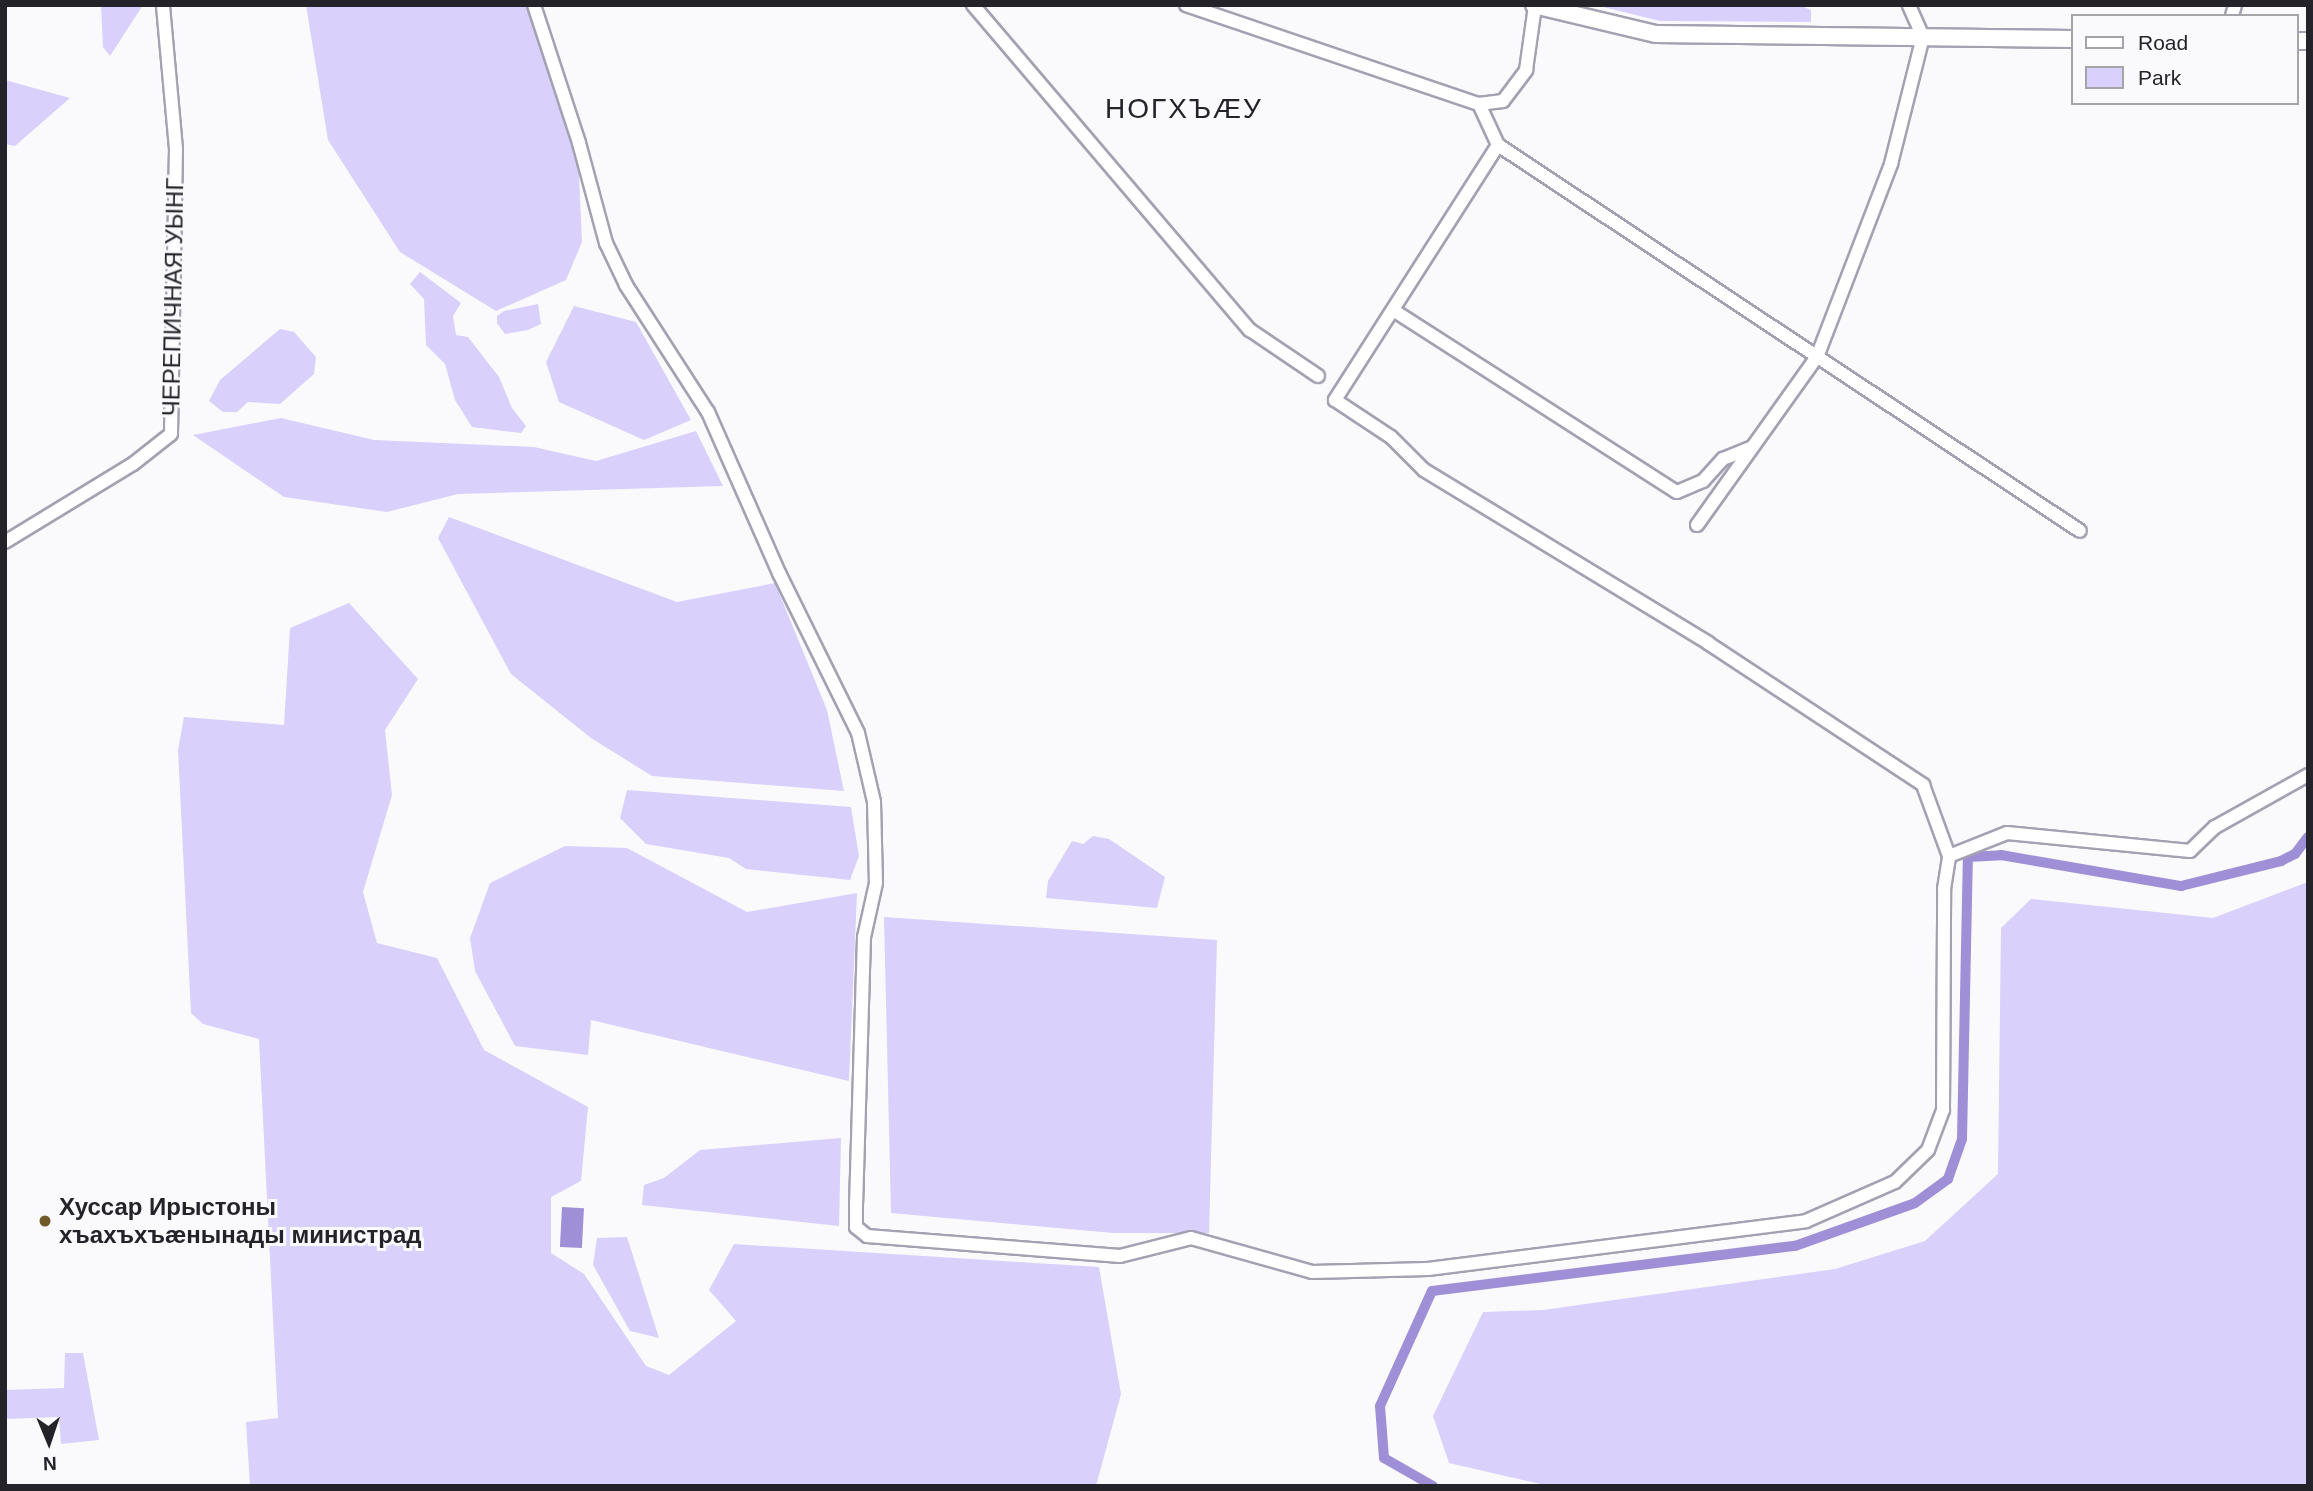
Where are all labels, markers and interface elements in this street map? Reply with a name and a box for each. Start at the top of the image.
legend [2072,14,2299,105]
text: Road [2138,31,2188,54]
text: Park [2138,66,2181,89]
district label: НОГХЪÆУ [1106,92,1262,126]
street label: ЧЕРЕПИЧНАЯ УЫНГ [157,177,189,417]
place label: Хуссар Ирыстоны хъахъхъæнынады министрад [59,1193,422,1249]
marker: Хуссар Ирыстоны хъахъхъæнынады министрад [37,1213,53,1229]
north arrow [14,1407,84,1477]
text: N [43,1453,57,1474]

